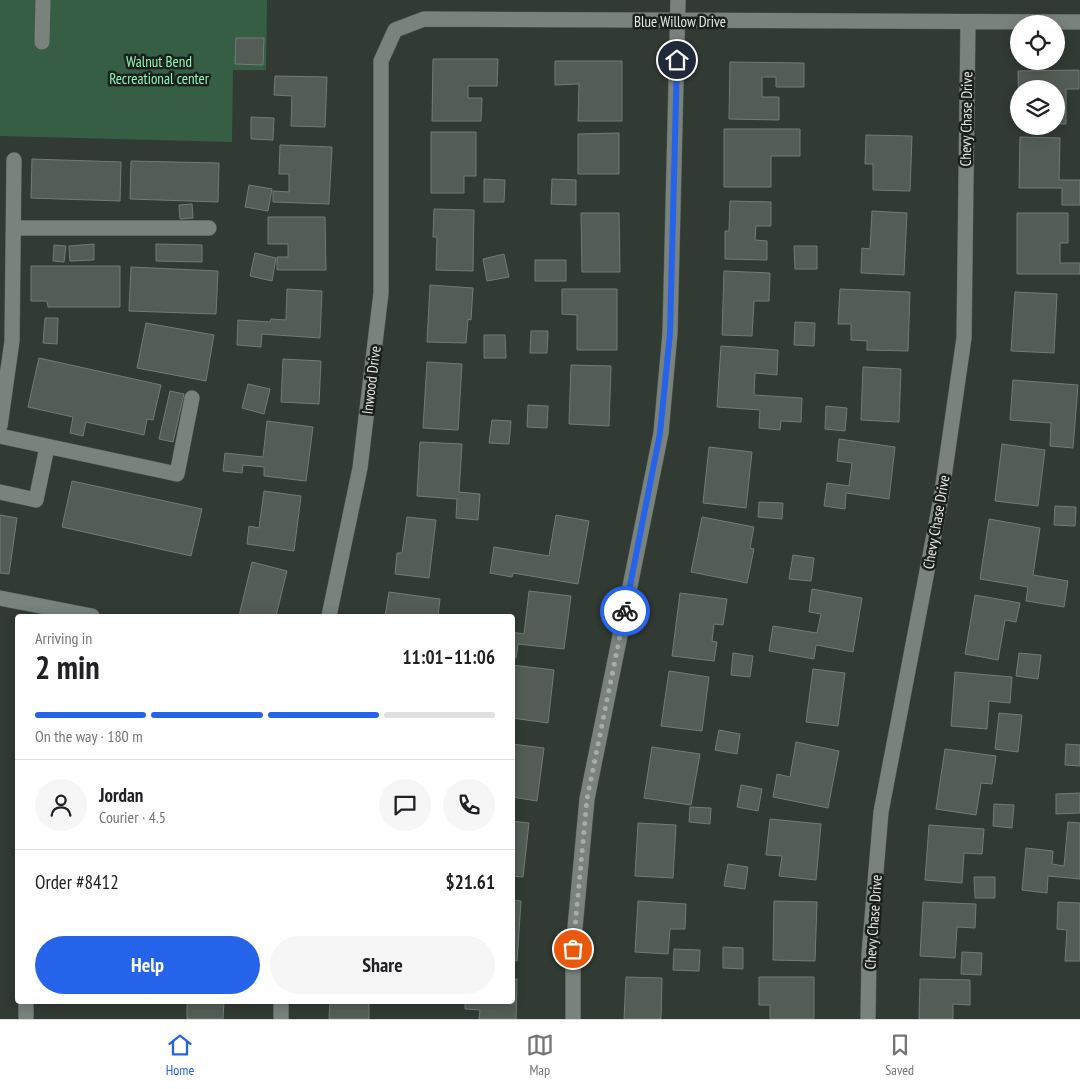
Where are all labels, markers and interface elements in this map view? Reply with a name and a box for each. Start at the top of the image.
street label: Blue Willow Drive [634,12,726,31]
map controls [1010,15,1065,135]
button: locate [1010,15,1065,70]
pin [656,39,698,81]
icon: home [663,46,691,74]
park label: Walnut Bend Recreational center [109,52,210,88]
street label: Chevy Chase Drive [956,71,976,167]
button: layers [1010,80,1065,135]
street label: Inwood Drive [357,345,385,415]
street label: Chevy Chase Drive [918,474,954,570]
courier [600,586,650,636]
icon: bike [611,597,639,625]
text: Arriving in [35,628,92,648]
text: 11:01–11:06 [402,645,495,669]
text: 2 min [35,646,100,688]
text: On the way · 180 m [35,726,143,746]
button: person [35,779,87,831]
button: chat [379,779,431,831]
button: phone [443,779,495,831]
text: Jordan [99,783,143,807]
text: Courier · 4.5 [99,807,166,827]
text: Order #8412 [35,870,119,894]
text: $21.61 [446,870,495,894]
street label: Chevy Chase Drive [860,874,886,970]
pin [552,928,594,970]
icon: bag [559,935,587,963]
button: Help [35,936,260,994]
button: Share [270,936,495,994]
tab: Home [166,1031,194,1079]
tab: Map [526,1031,554,1079]
tab: Saved [885,1031,914,1079]

